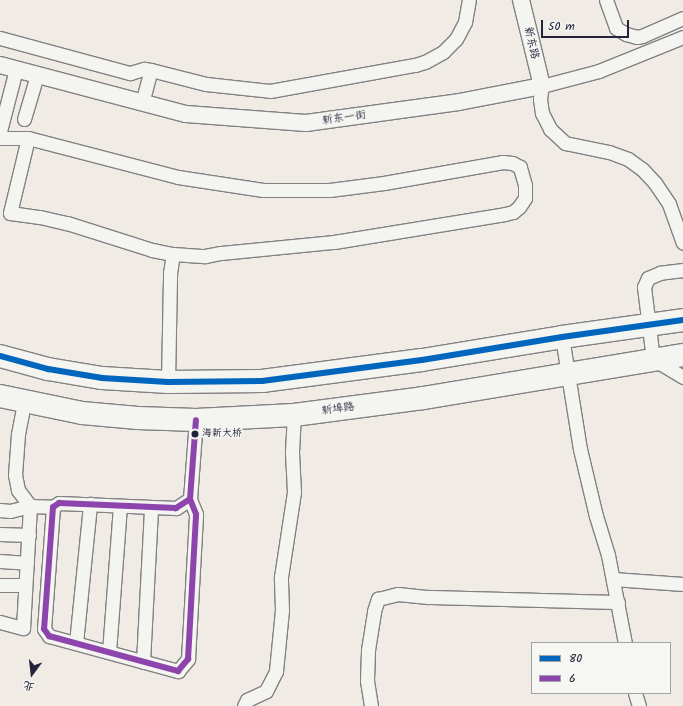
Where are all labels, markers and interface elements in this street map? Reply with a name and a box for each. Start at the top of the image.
scale bar [543,12,631,38]
text: 50 m [548,17,575,36]
street label: 新东路 [521,25,541,61]
street label: 新东一街 [321,108,367,128]
street label: 新埠路 [321,400,355,418]
place label: 海新大桥 [202,428,242,440]
marker: 海新大桥 [190,429,200,439]
legend [531,642,671,694]
text: 80 [569,649,582,668]
north arrow [12,654,52,694]
text: 6 [569,669,576,688]
text: 北 [21,675,37,696]

